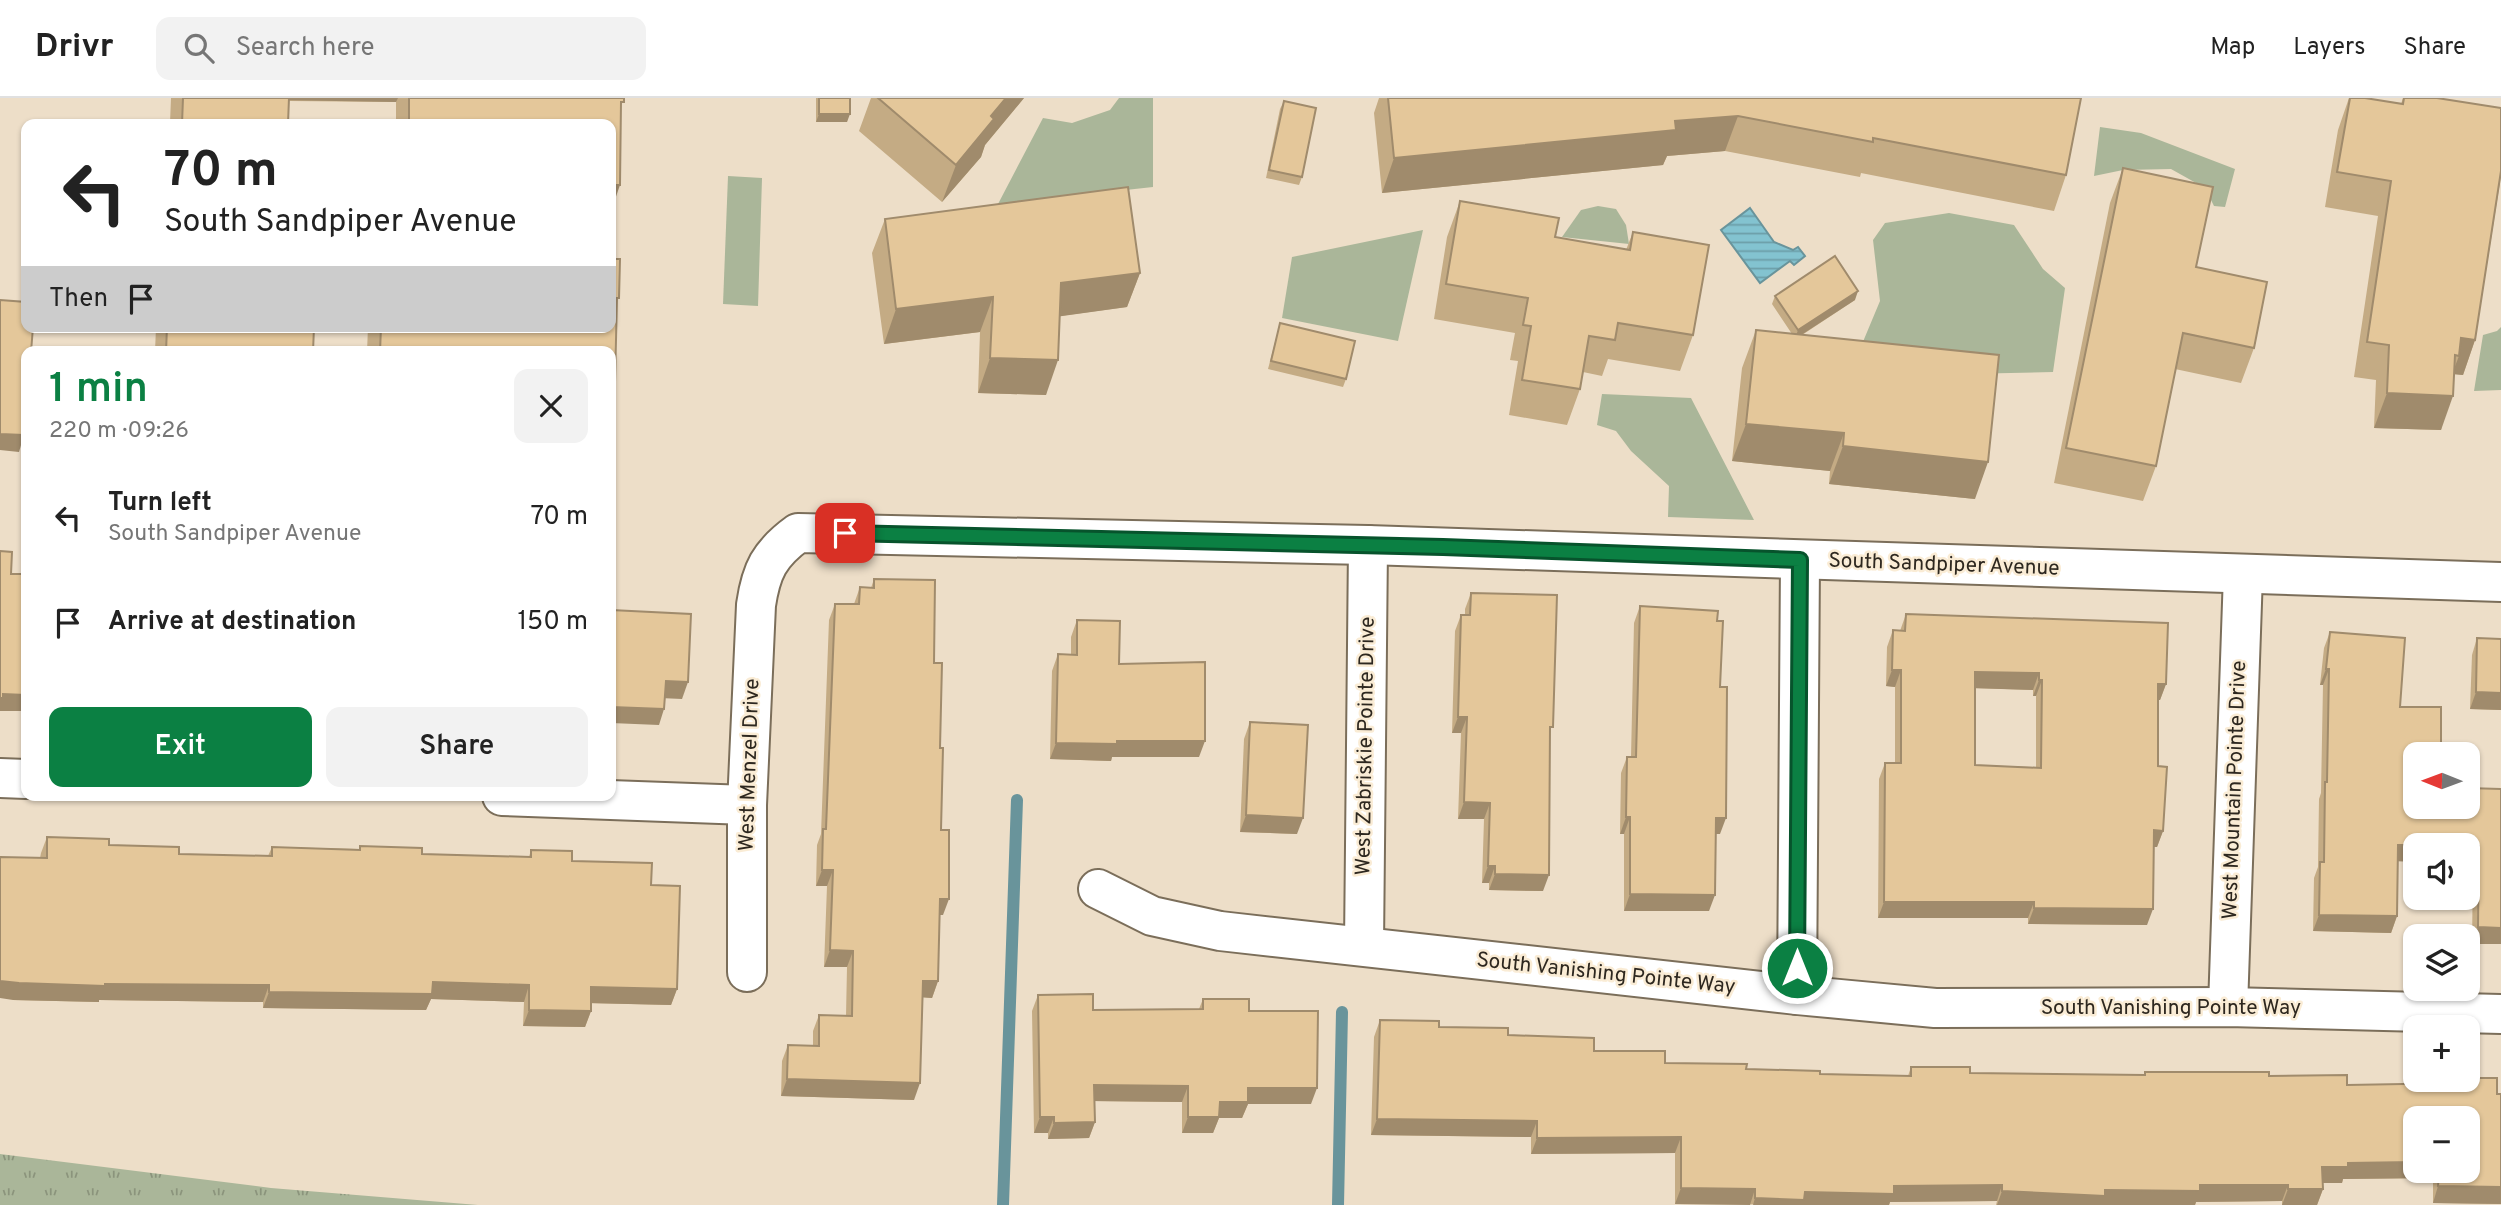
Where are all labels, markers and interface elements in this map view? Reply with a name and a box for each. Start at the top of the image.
search box [156,17,646,80]
text: Drivr [35,27,114,69]
icon: search [180,29,218,67]
text: Search here [236,32,375,65]
text: Map [2210,33,2255,63]
text: Layers [2293,33,2365,63]
text: Share [2403,33,2466,63]
text: 70 m [164,142,278,204]
icon: left [49,147,140,238]
text: South Sandpiper Avenue [164,203,516,243]
icon: arrive [122,280,160,318]
text: Then [49,283,108,316]
text: 1 min [49,364,148,417]
button: close [514,369,588,443]
text: 220 m · 09:26 [49,417,189,446]
text: Turn left [108,487,212,520]
icon: left [49,499,87,537]
text: 70 m [530,501,588,534]
pin [815,503,875,563]
icon: arrive [826,514,864,552]
text: South Sandpiper Avenue [108,520,361,549]
street label: South Sandpiper Avenue [1828,547,2060,583]
icon: arrive [49,604,87,642]
text: Arrive at destination [108,606,356,639]
text: 150 m [517,606,588,639]
street label: West Zabriskie Pointe Drive [1350,616,1382,876]
street label: West Mountain Pointe Drive [2217,660,2253,920]
street label: West Menzel Drive [733,678,767,852]
button: Exit [49,707,312,787]
button: Share [326,707,588,787]
north arrow [2403,742,2480,819]
map controls [2403,742,2480,1183]
button: sound [2403,833,2480,910]
button: layers [2403,924,2480,1001]
position arrow [1760,931,1834,1005]
street label: South Vanishing Pointe Way [1475,947,1737,1001]
street label: South Vanishing Pointe Way [2041,995,2301,1022]
button: + [2403,1015,2480,1092]
button: − [2403,1106,2480,1183]

